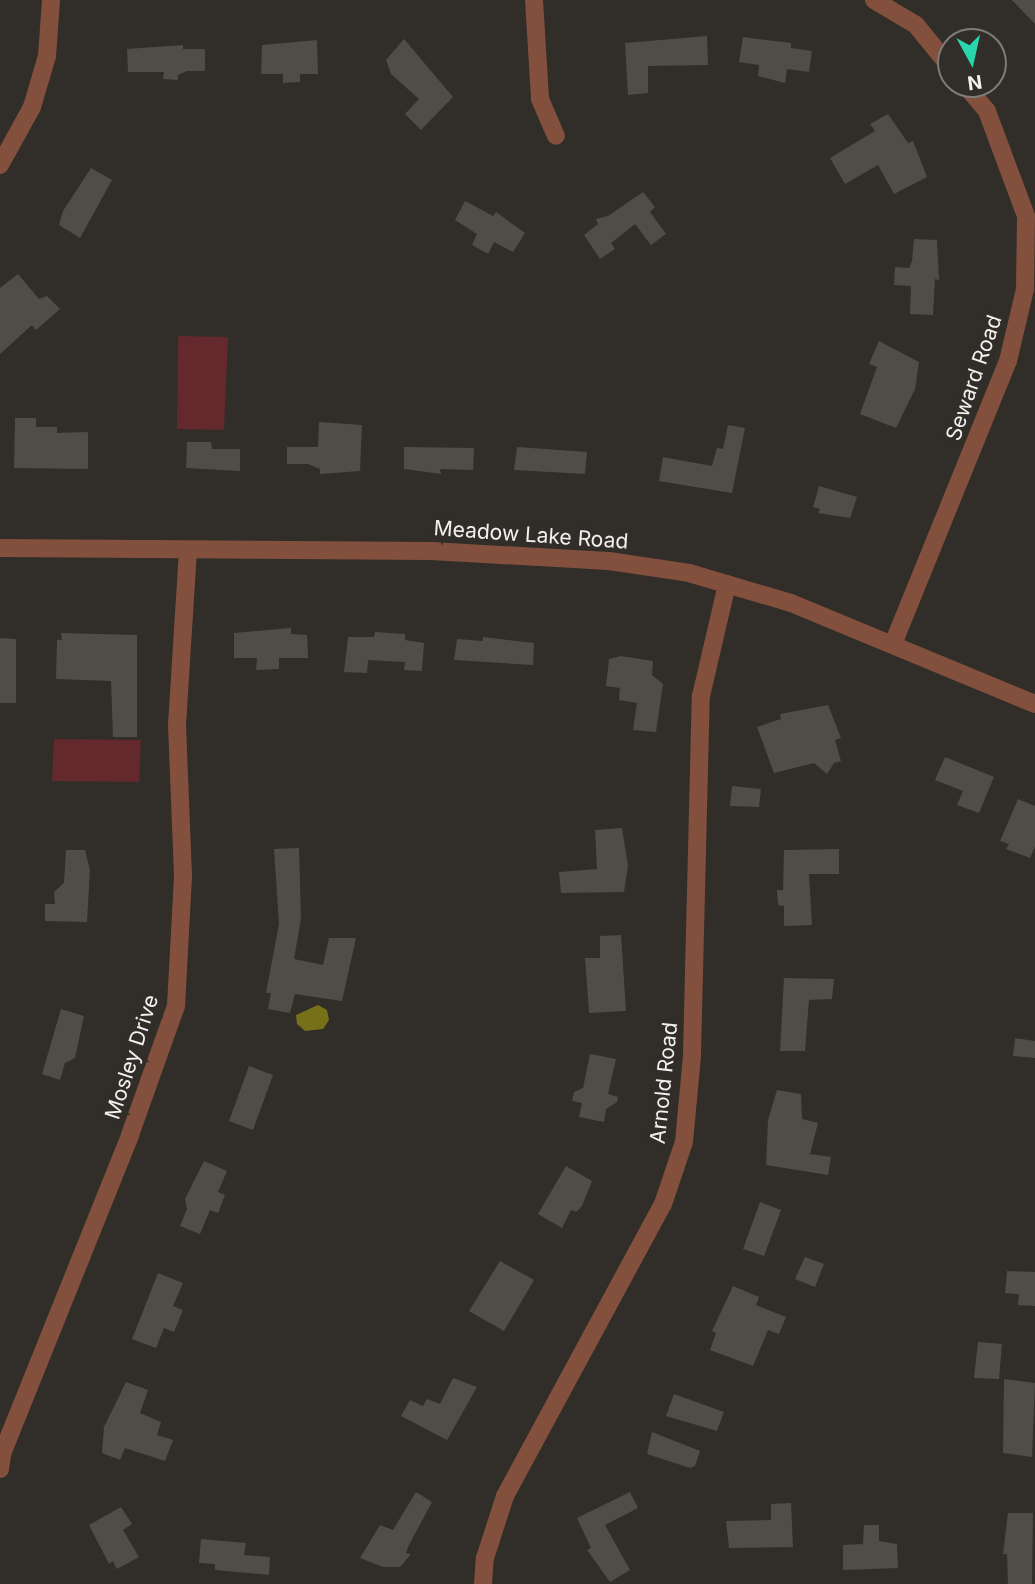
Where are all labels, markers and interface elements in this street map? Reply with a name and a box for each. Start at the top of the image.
north arrow [937,28,1007,98]
text: N [966,70,983,95]
street label: Seward Road [941,312,1007,444]
street label: Meadow Lake Road [433,516,629,554]
street label: Mosley Drive [100,992,164,1122]
street label: Arnold Road [645,1021,683,1145]

